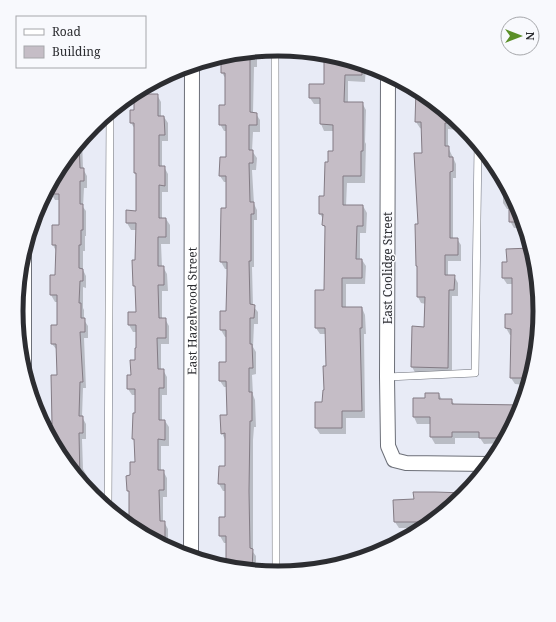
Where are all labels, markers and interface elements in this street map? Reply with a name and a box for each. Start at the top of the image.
legend [16,16,146,68]
north arrow [500,16,540,56]
text: Road [52,23,82,40]
text: N [523,32,538,41]
text: Building [52,43,101,60]
street label: East Coolidge Street [379,212,396,324]
street label: East Hazelwood Street [183,247,200,375]

